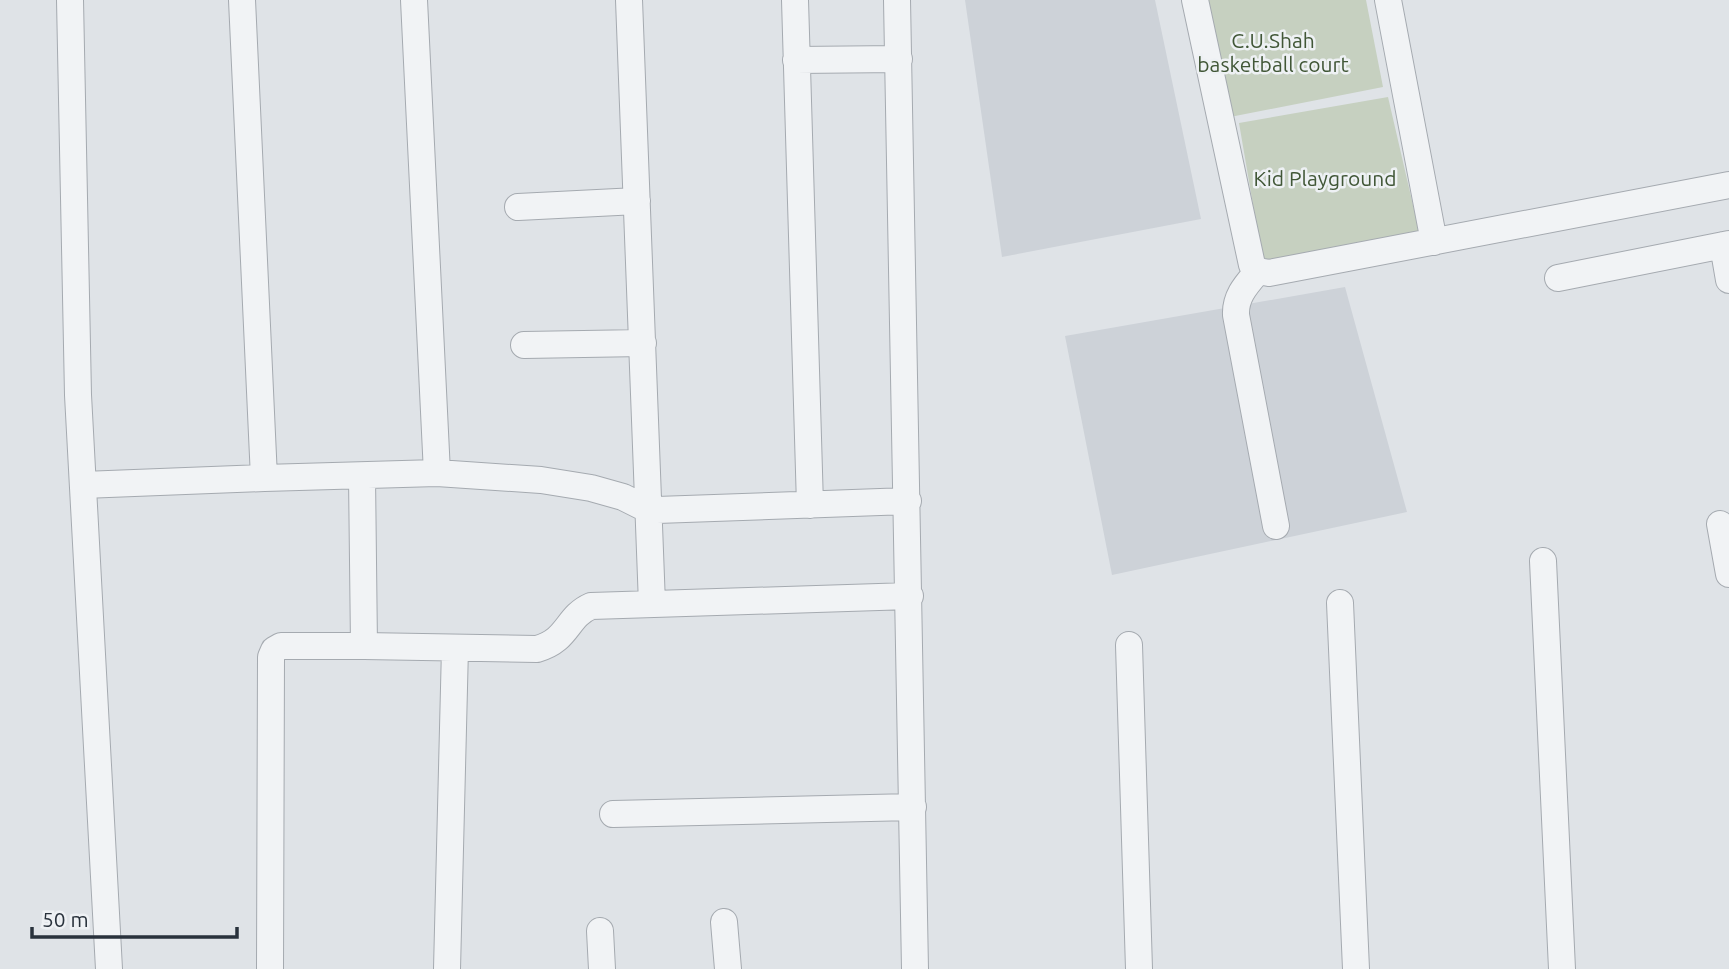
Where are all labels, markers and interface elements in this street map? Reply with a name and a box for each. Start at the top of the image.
park label: C.U.Shah basketball court [1197,28,1349,76]
park label: Kid Playground [1254,166,1396,190]
scale bar [32,895,236,939]
text: 50 m [42,907,89,931]

